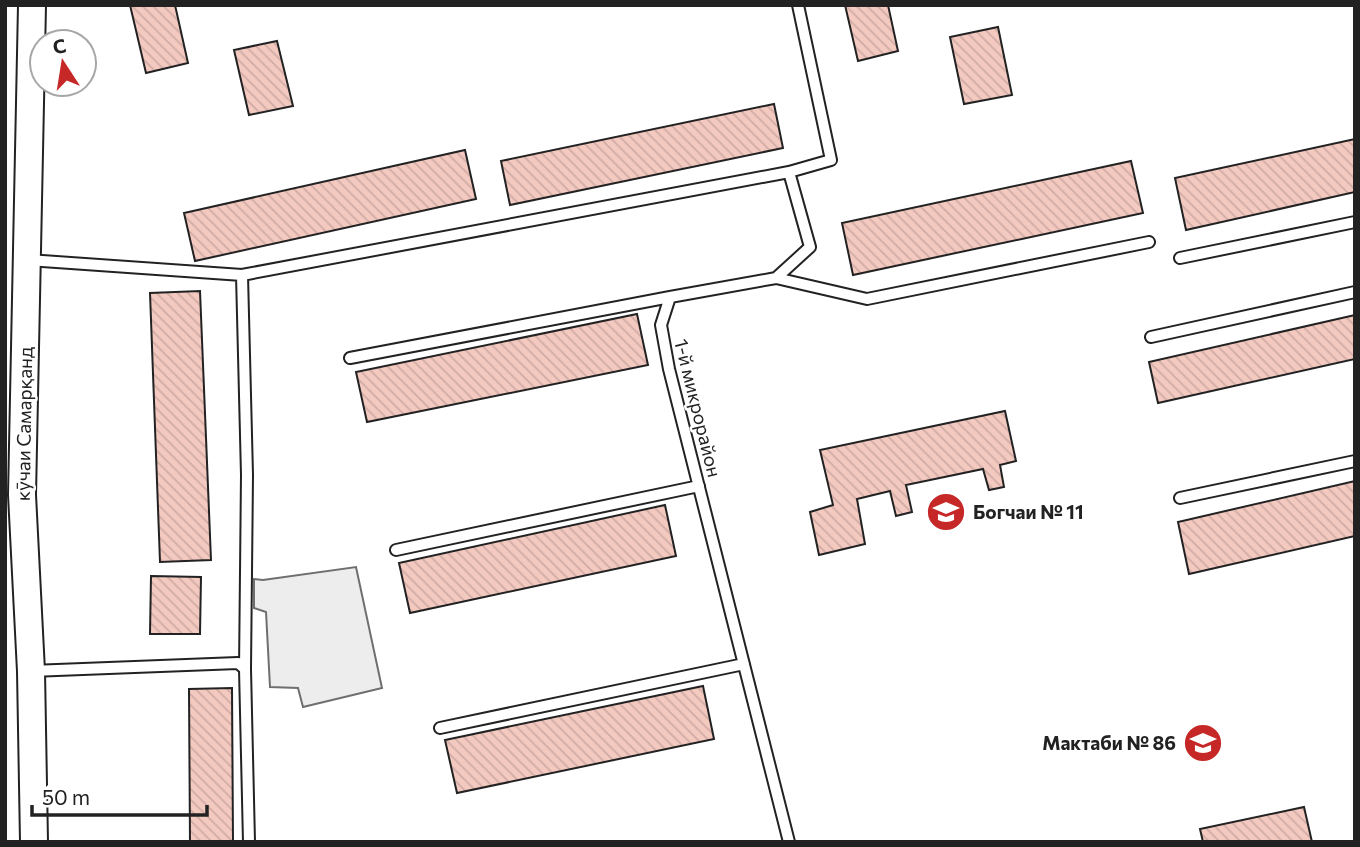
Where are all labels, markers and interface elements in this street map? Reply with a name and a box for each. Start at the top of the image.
north arrow [28,28,98,98]
text: С [51,33,68,58]
street label: 1-й микрорайон [670,336,727,479]
street label: кӯчаи Самарқанд [11,347,36,501]
school or university icon: Богчаи № 11 [925,491,967,533]
place label: Богчаи № 11 [973,500,1084,523]
school or university icon: Мактаби № 86 [1182,722,1224,764]
place label: Мактаби № 86 [1042,731,1176,754]
scale bar [32,774,206,818]
text: 50 m [42,784,90,809]

